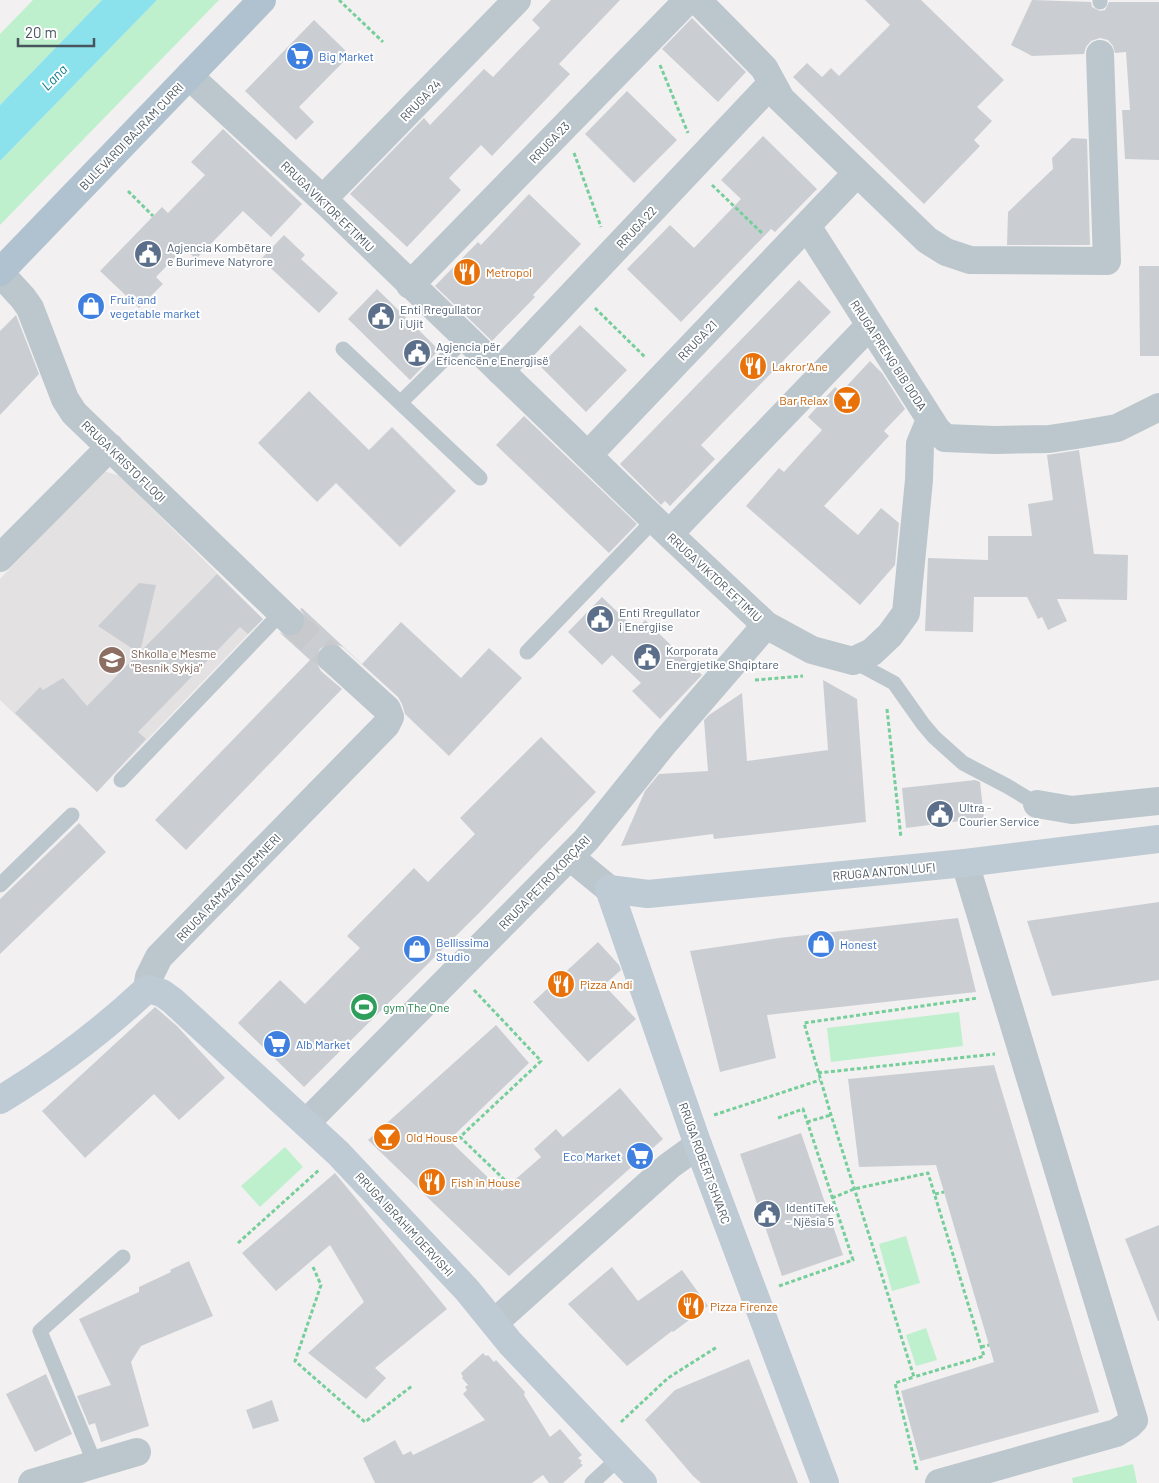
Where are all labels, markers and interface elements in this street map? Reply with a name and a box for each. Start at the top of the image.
scale bar [18,15,94,47]
text: 20 m [25,23,57,41]
supermarket icon: Big Market [285,41,315,71]
place label: Big Market [319,49,374,63]
water label: Lana [38,60,70,94]
street label: RRUGA 24 [397,76,443,124]
street label: BULEVARDI BAJRAM CURRI [76,79,186,193]
street label: RRUGA 23 [526,118,572,166]
street label: RRUGA VIKTOR EFTIMIU [279,158,377,254]
street label: RRUGA 22 [613,203,659,251]
public building icon: Agjencia Kombëtare e Burimeve Natyrore [133,239,163,269]
place label: Agjencia Kombëtare e Burimeve Natyrore [167,240,273,268]
restaurant icon: Metropol [452,257,482,287]
place label: Metropol [486,265,532,279]
shop icon: Fruit and vegetable market [76,291,106,321]
place label: Fruit and vegetable market [110,292,200,320]
street label: RRUGA PRENG BIB DODA [848,297,930,413]
public building icon: Enti Rregullator i Ujit [366,301,396,331]
place label: Enti Rregullator i Ujit [400,302,482,330]
street label: RRUGA 21 [675,317,719,363]
public building icon: Agjencia për Eficencën e Energjisë [402,338,432,368]
place label: Agjencia për Eficencën e Energjisë [436,339,549,367]
restaurant icon: Lakror’Ane [738,351,768,381]
place label: Lakror’Ane [772,359,828,373]
bar icon: Bar Relax [832,385,862,415]
place label: Bar Relax [779,393,828,407]
street label: RRUGA KRISTO FLOQI [79,417,169,505]
street label: RRUGA VIKTOR EFTIMIU [665,530,765,624]
public building icon: Enti Rregullator i Energjise [585,604,615,634]
place label: Enti Rregullator i Energjise [619,605,701,633]
public building icon: Korporata Energjetike Shqiptare [632,642,662,672]
place label: Korporata Energjetike Shqiptare [666,643,779,671]
school or university icon: Shkolla e Mesme "Besnik Sykja" [97,645,127,675]
place label: Shkolla e Mesme "Besnik Sykja" [131,646,217,674]
public building icon: Ultra - Courier Service [925,799,955,829]
place label: Ultra - Courier Service [959,800,1039,828]
street label: RRUGA RAMAZAN DEMNERI [173,830,283,944]
street label: RRUGA PETRO KORÇARI [496,832,592,932]
street label: RRUGA ANTON LUFI [832,860,936,882]
shop icon: Honest [806,929,836,959]
shop icon: Bellissima Studio [402,934,432,964]
place label: Bellissima Studio [436,935,489,963]
place label: Honest [840,937,877,951]
restaurant icon: Pizza Andi [546,969,576,999]
place label: Pizza Andi [580,977,633,991]
sports icon: gym The One [349,992,379,1022]
place label: gym The One [383,1000,450,1014]
supermarket icon: Alb Market [262,1029,292,1059]
place label: Alb Market [296,1037,351,1051]
street label: RRUGA ROBERT SHVARC [676,1100,734,1226]
bar icon: Old House [372,1122,402,1152]
place label: Old House [406,1130,458,1144]
supermarket icon: Eco Market [625,1141,655,1171]
place label: Eco Market [563,1149,621,1163]
restaurant icon: Fish in House [417,1167,447,1197]
street label: RRUGA IBRAHIM DERVISHI [353,1169,457,1279]
place label: Fish in House [451,1175,520,1189]
public building icon: IdentiTek - Njësia 5 [752,1199,782,1229]
place label: IdentiTek - Njësia 5 [786,1200,834,1228]
restaurant icon: Pizza Firenze [676,1291,706,1321]
place label: Pizza Firenze [710,1299,778,1313]

